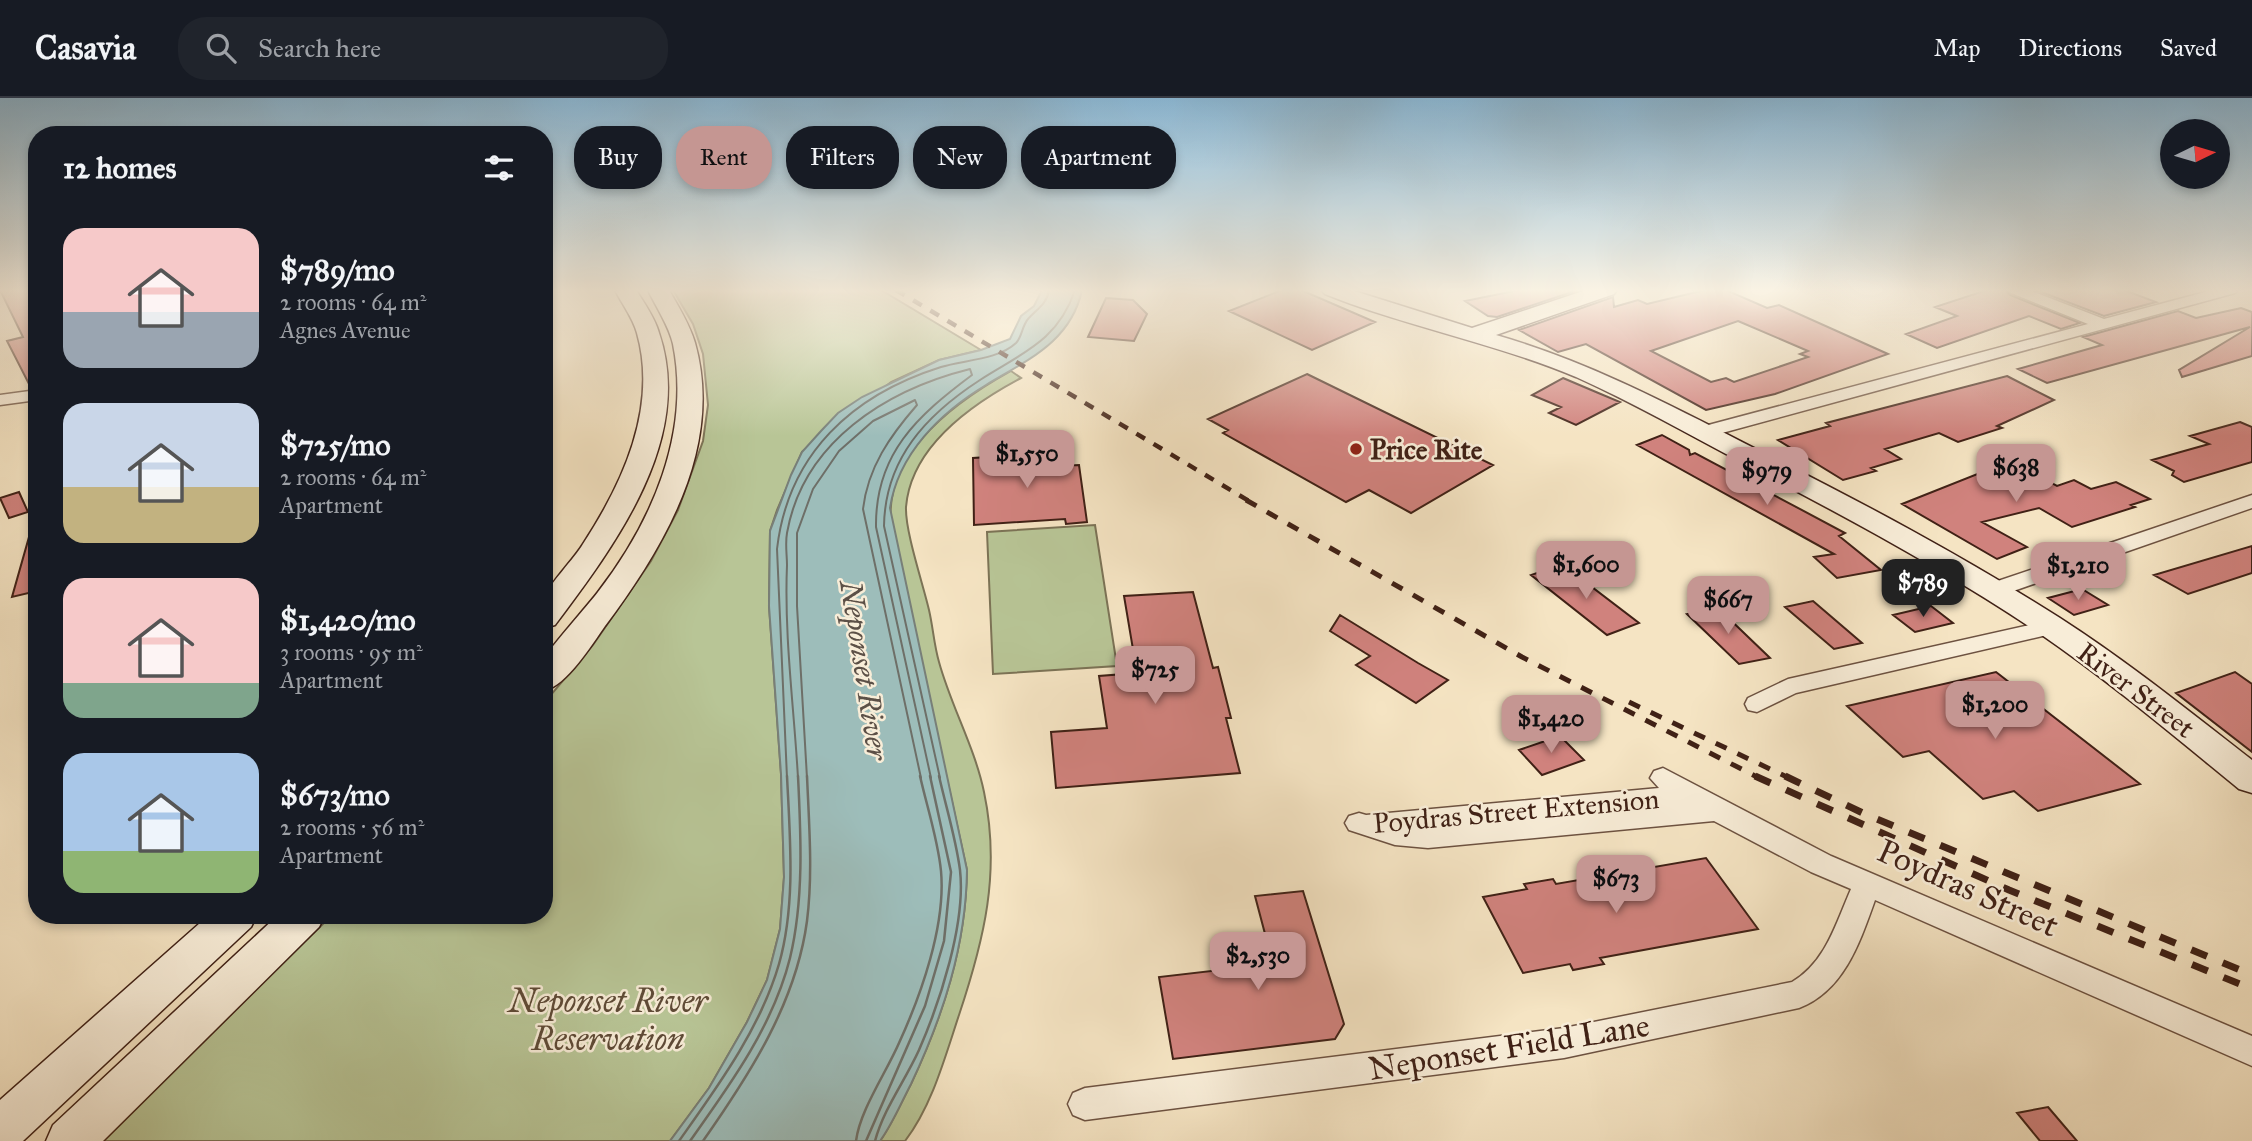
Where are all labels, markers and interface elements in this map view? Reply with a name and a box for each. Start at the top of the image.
search box [178,17,668,80]
text: Casavia [35,28,136,68]
icon: search [202,29,240,67]
text: Search here [258,32,381,64]
text: Map [1934,33,1981,63]
text: Directions [2019,33,2122,63]
text: Saved [2160,33,2217,63]
north arrow [2160,119,2230,189]
map controls [2160,119,2230,189]
chip: Buy [574,126,662,189]
chip: Rent [676,126,772,189]
chip: Filters [786,126,899,189]
chip: New [913,126,1007,189]
chip: Apartment [1021,126,1176,189]
icon: filters [480,149,518,187]
text: 12 homes [63,150,176,186]
text: $789/mo [280,252,395,288]
icon: home [119,256,203,340]
text: 2 rooms · 64 m² [280,288,426,316]
text: Agnes Avenue [280,316,411,344]
text: $725/mo [280,427,391,463]
pin: $1,550 [970,430,1084,490]
icon: home [119,431,203,515]
place label: Price Rite [1370,432,1483,467]
text: $1,550 [995,439,1059,467]
marker: Price Rite [1348,441,1364,457]
pin: $638 [1975,444,2057,504]
pin: $979 [1726,448,1808,507]
text: $638 [1992,453,2040,481]
text: $979 [1742,456,1792,484]
text: 2 rooms · 64 m² [280,463,426,491]
text: Apartment [280,491,383,519]
pin: $1,600 [1529,542,1643,601]
pin: $1,210 [2021,542,2135,602]
text: $1,600 [1552,550,1620,578]
text: $1,210 [2047,551,2109,579]
pin: $789 [1882,560,1964,619]
text: $789 [1898,568,1948,596]
water label: Neponset River [831,576,896,764]
pin: $667 [1687,576,1769,636]
text: $667 [1703,585,1753,613]
text: $1,420/mo [280,602,416,638]
icon: home [119,606,203,690]
street label: River Street [2070,635,2202,746]
text: 3 rooms · 95 m² [280,638,423,666]
pin: $725 [1114,646,1196,706]
text: $725 [1131,655,1179,683]
text: Apartment [280,666,383,694]
pin: $1,200 [1938,682,2052,741]
text: $1,200 [1962,690,2028,718]
pin: $1,420 [1494,696,1608,755]
text: $1,420 [1518,704,1584,732]
text: $673/mo [280,777,390,813]
icon: home [119,781,203,865]
street label: Poydras Street Extension [1372,781,1660,841]
text: 2 rooms · 56 m² [280,813,424,841]
street label: Poydras Street [1871,830,2065,946]
text: Apartment [280,841,383,869]
pin: $673 [1575,856,1657,915]
text: $673 [1592,864,1640,892]
pin: $2,530 [1201,932,1315,992]
text: $2,530 [1226,941,1290,969]
park label: Neponset River Reservation [506,981,710,1059]
street label: Neponset Field Lane [1366,1005,1652,1089]

